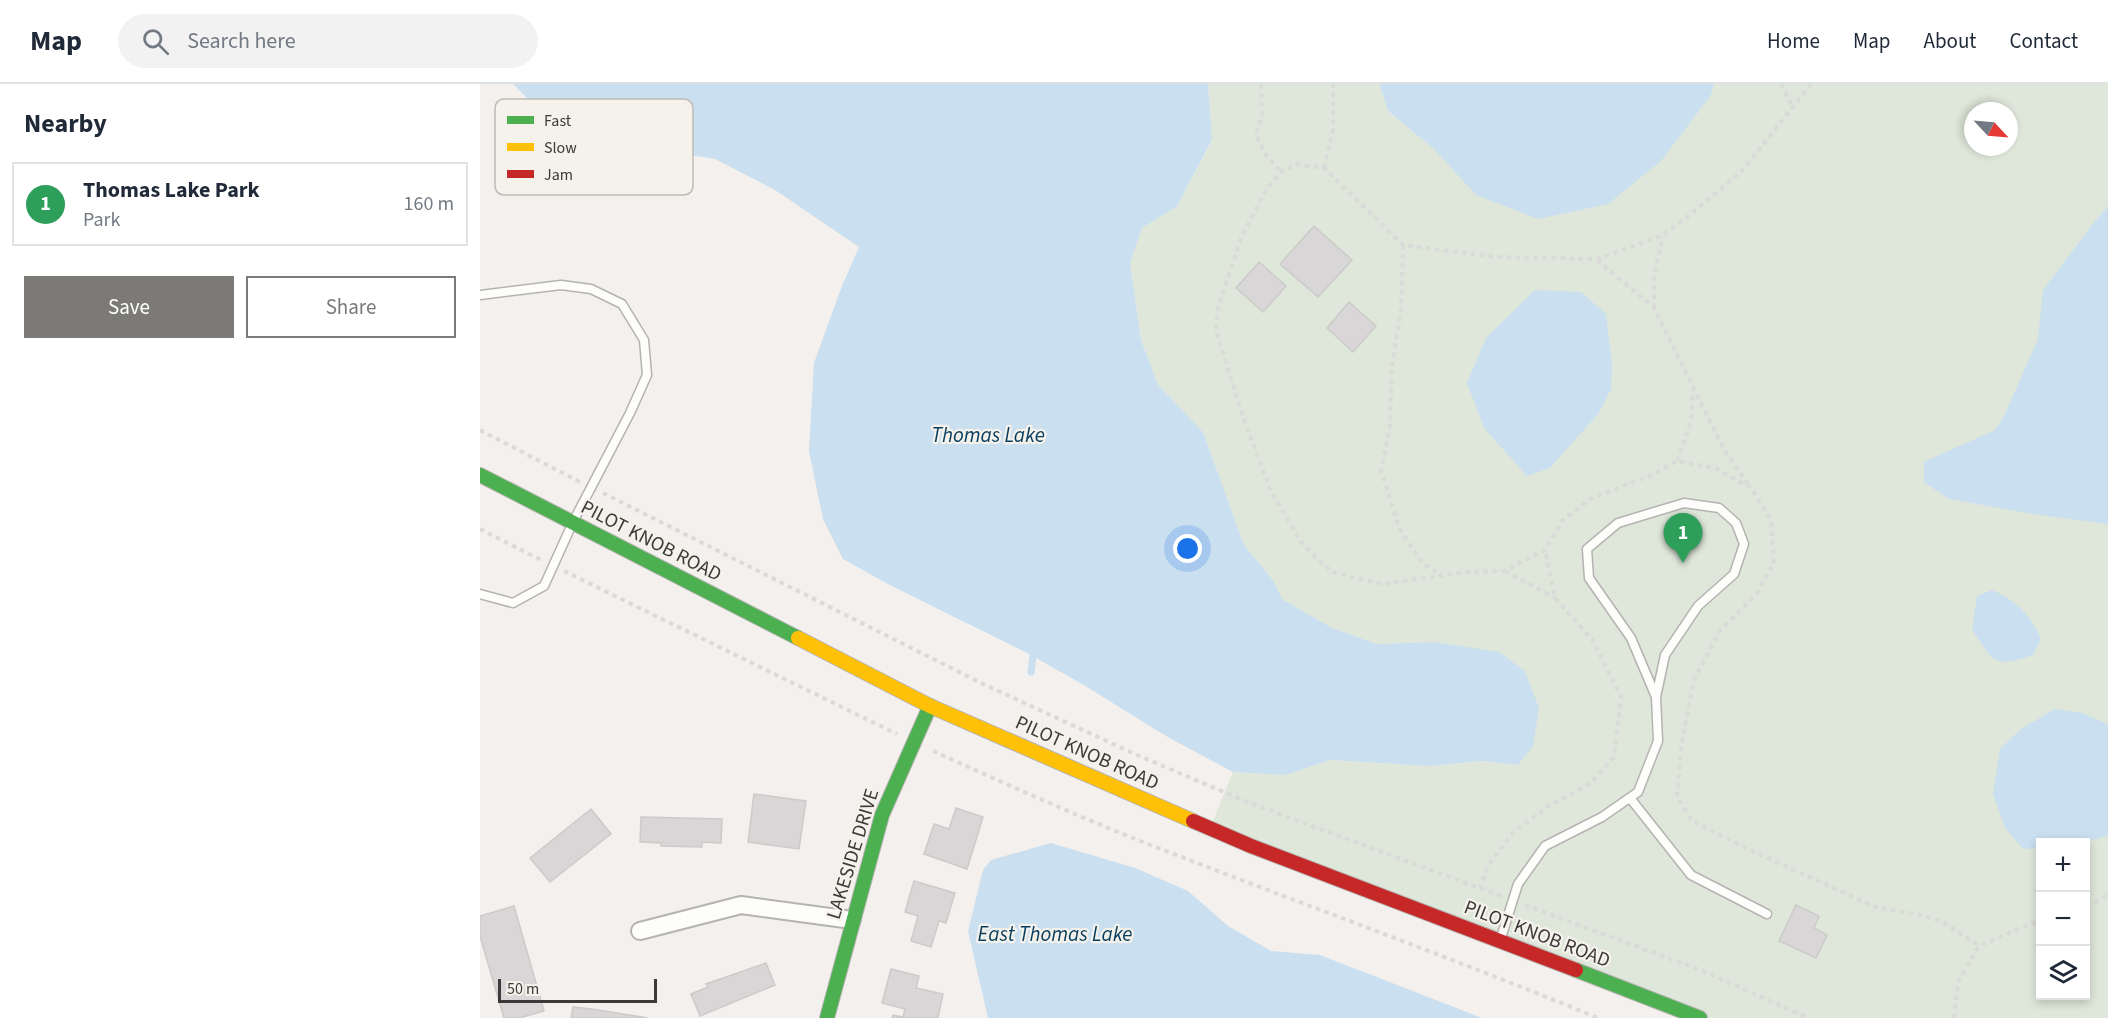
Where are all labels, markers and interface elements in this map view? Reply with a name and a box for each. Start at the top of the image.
search box [118,14,538,68]
text: Map [30,21,82,61]
icon: search [139,25,172,58]
text: Search here [187,25,296,57]
text: Home [1767,26,1820,56]
text: Map [1853,26,1891,56]
text: About [1924,26,1976,56]
text: Contact [2009,26,2078,56]
legend [495,99,693,195]
north arrow [1964,102,2018,156]
text: Nearby [24,105,107,142]
text: Fast [544,110,572,132]
text: Slow [544,137,577,159]
text: Jam [544,164,573,186]
text: Thomas Lake Park [83,174,260,206]
text: 1 [40,190,51,218]
text: 160 m [404,190,454,218]
text: Park [83,206,120,234]
button: Save [24,276,234,338]
button: Share [246,276,456,338]
water label: Thomas Lake [931,420,1045,450]
street label: PILOT KNOB ROAD [576,493,726,589]
pin: 1 [1664,514,1702,563]
your location [1173,534,1202,563]
street label: PILOT KNOB ROAD [1011,709,1163,797]
street label: LAKESIDE DRIVE [820,785,886,923]
map controls [2036,838,2090,1000]
button: + [2036,838,2090,892]
button: − [2036,892,2090,946]
street label: PILOT KNOB ROAD [1460,893,1614,975]
water label: East Thomas Lake [978,919,1132,949]
button: layers [2036,946,2090,1000]
scale bar [498,976,657,1004]
text: 50 m [507,978,539,1000]

